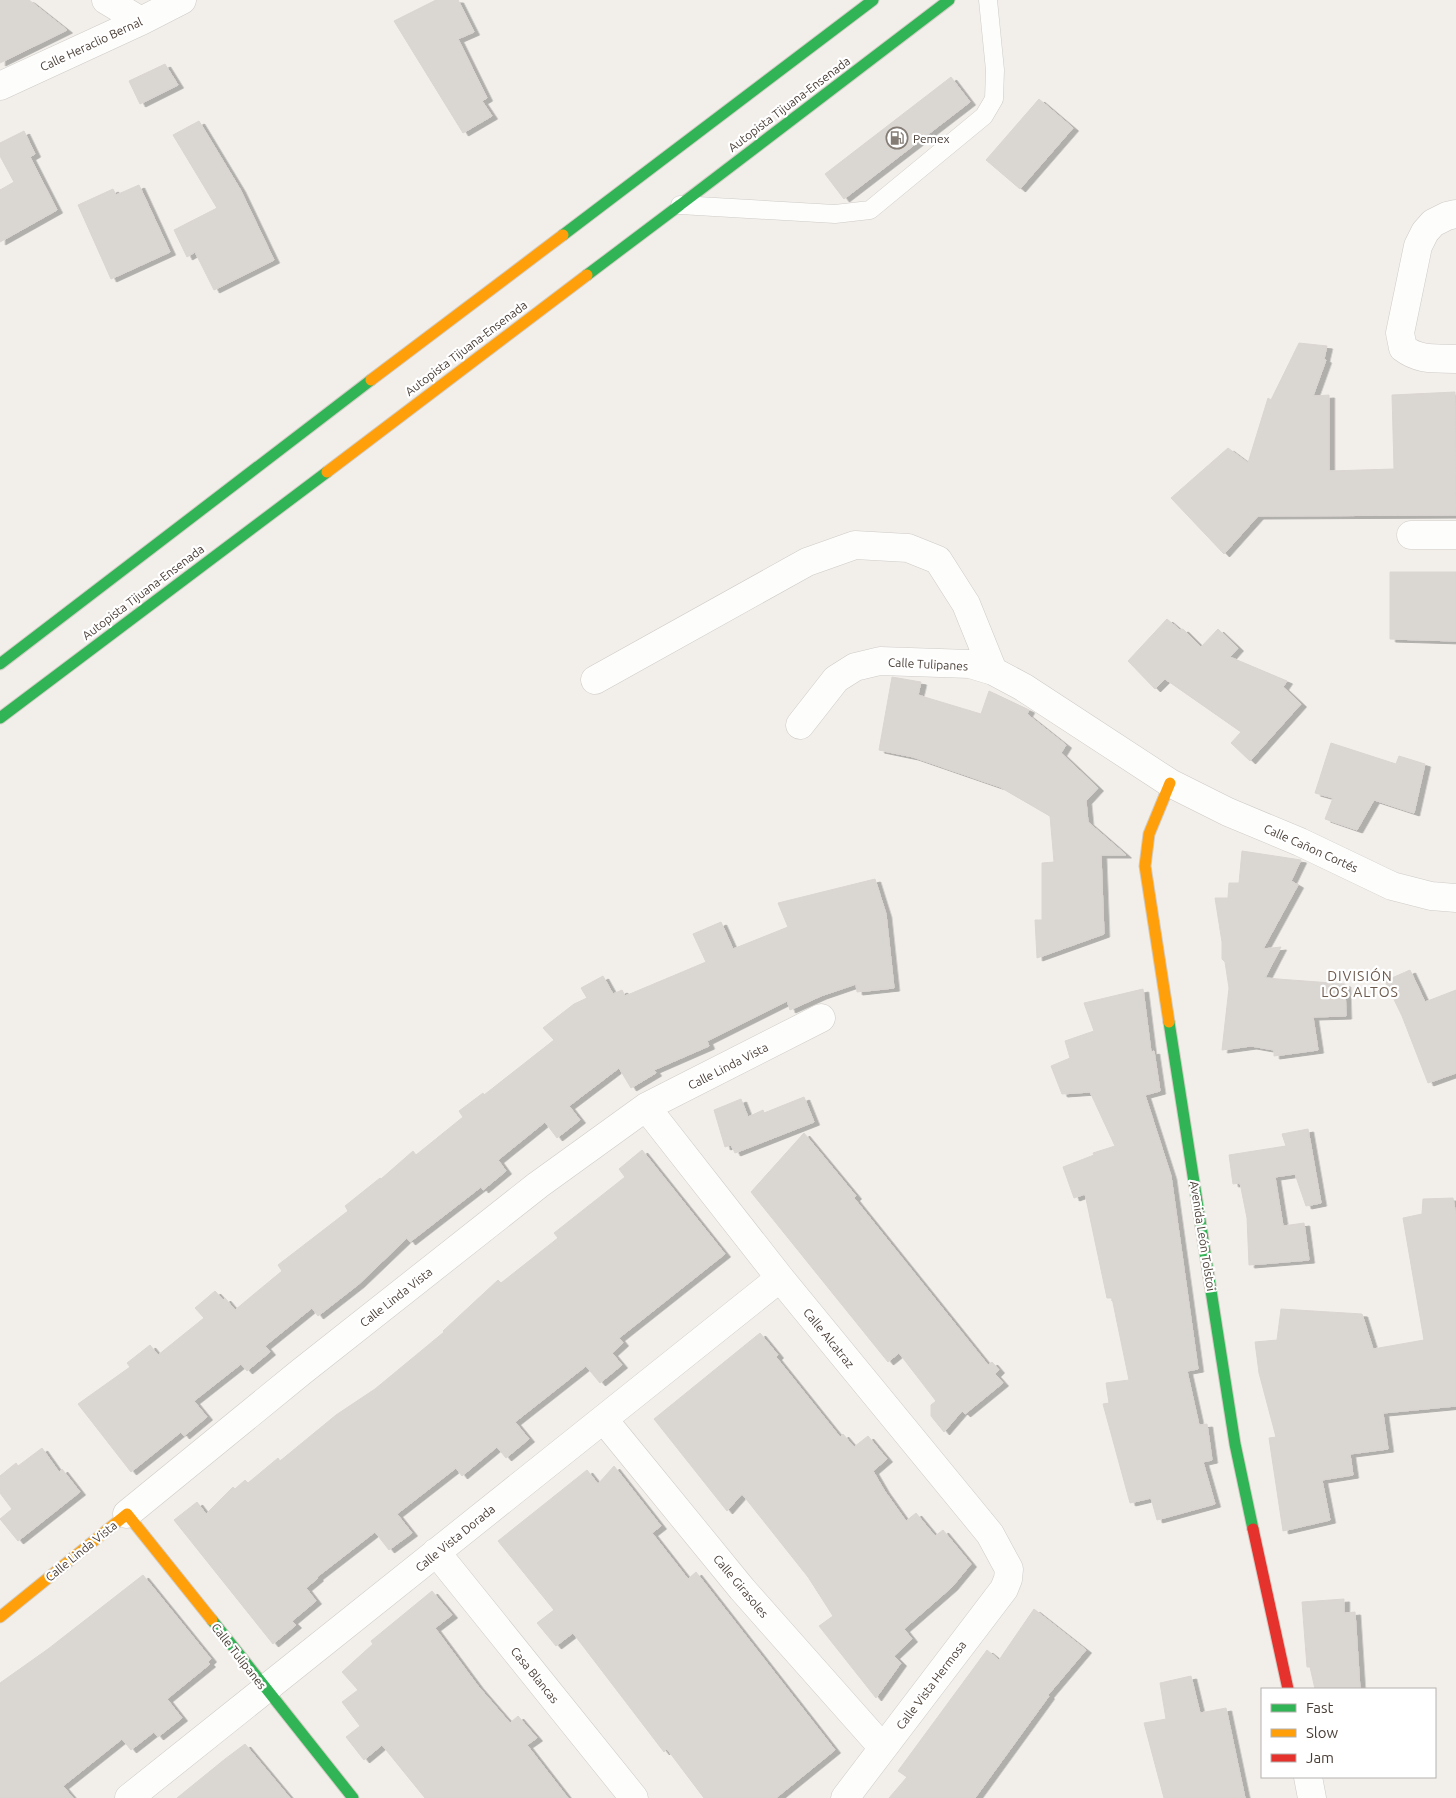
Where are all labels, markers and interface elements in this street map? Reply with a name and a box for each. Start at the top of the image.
street label: Calle Heraclio Bernal [38,15,144,73]
street label: Autopista Tijuana-Ensenada [726,54,852,154]
fuel station icon: Pemex [885,126,909,150]
place label: Pemex [913,132,950,145]
street label: Autopista Tijuana-Ensenada [403,298,529,398]
street label: Autopista Tijuana-Ensenada [80,542,206,642]
street label: Calle Tulipanes [888,655,968,673]
street label: Calle Cañon Cortés [1262,821,1360,875]
district label: DIVISIÓN LOS ALTOS [1321,967,1399,1000]
street label: Calle Linda Vista [686,1040,770,1092]
street label: Avenida León Tolstoi [1188,1180,1218,1292]
street label: Calle Linda Vista [357,1265,435,1329]
street label: Calle Alcatraz [801,1306,857,1371]
street label: Calle Vista Dorada [413,1502,497,1574]
street label: Calle Linda Vista [43,1518,119,1584]
street label: Calle Girasoles [711,1552,771,1620]
street label: Calle Tulipanes [209,1620,269,1692]
street label: Calle Vista Hermosa [894,1638,968,1732]
street label: Casa Blancas [508,1644,562,1706]
legend [1261,1688,1436,1778]
text: Fast [1306,1699,1334,1716]
text: Slow [1306,1724,1339,1741]
text: Jam [1306,1749,1334,1766]

